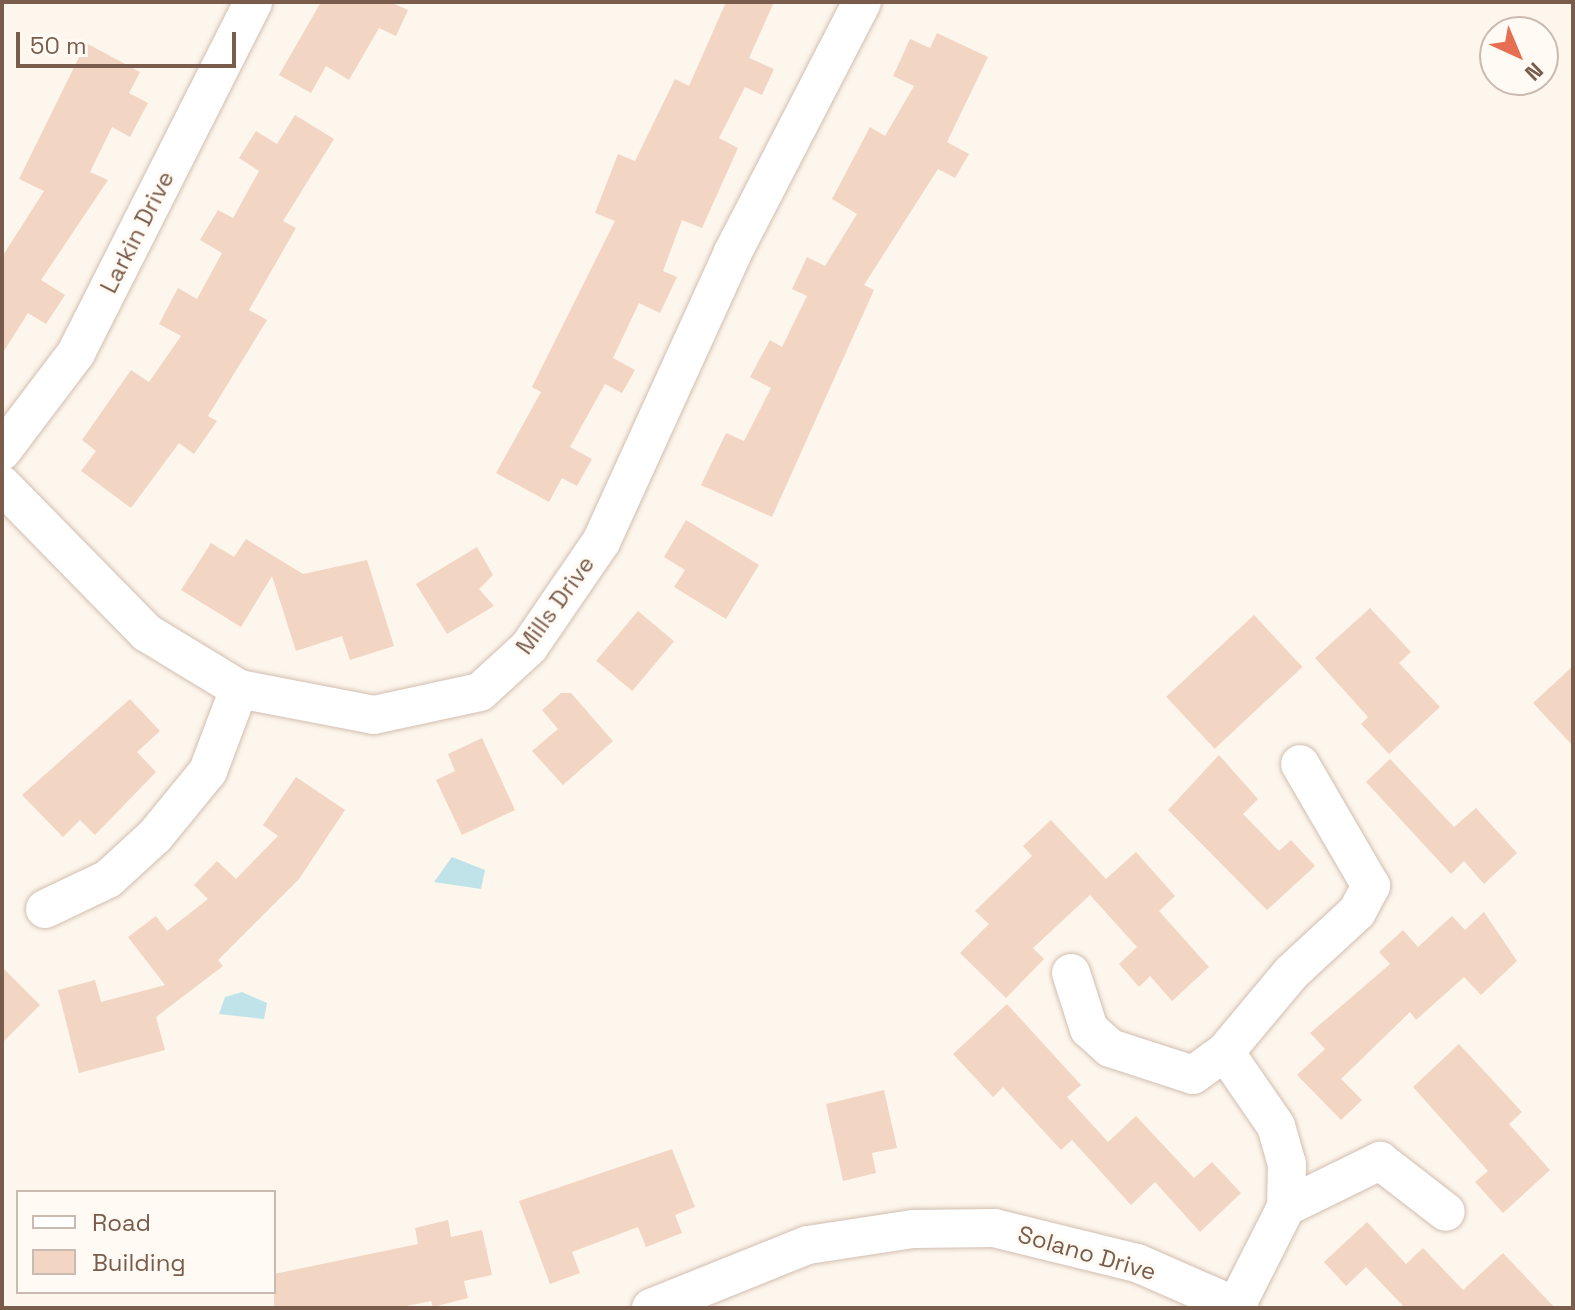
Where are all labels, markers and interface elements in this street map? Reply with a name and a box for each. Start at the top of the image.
scale bar [20,16,240,66]
north arrow [1479,16,1559,96]
text: 50 m [30,30,87,61]
text: N [1519,57,1549,87]
street label: Larkin Drive [94,166,180,298]
street label: Mills Drive [510,550,600,660]
legend [16,1190,276,1294]
text: Road [92,1207,151,1238]
street label: Solano Drive [1015,1220,1159,1286]
text: Building [92,1247,186,1278]

